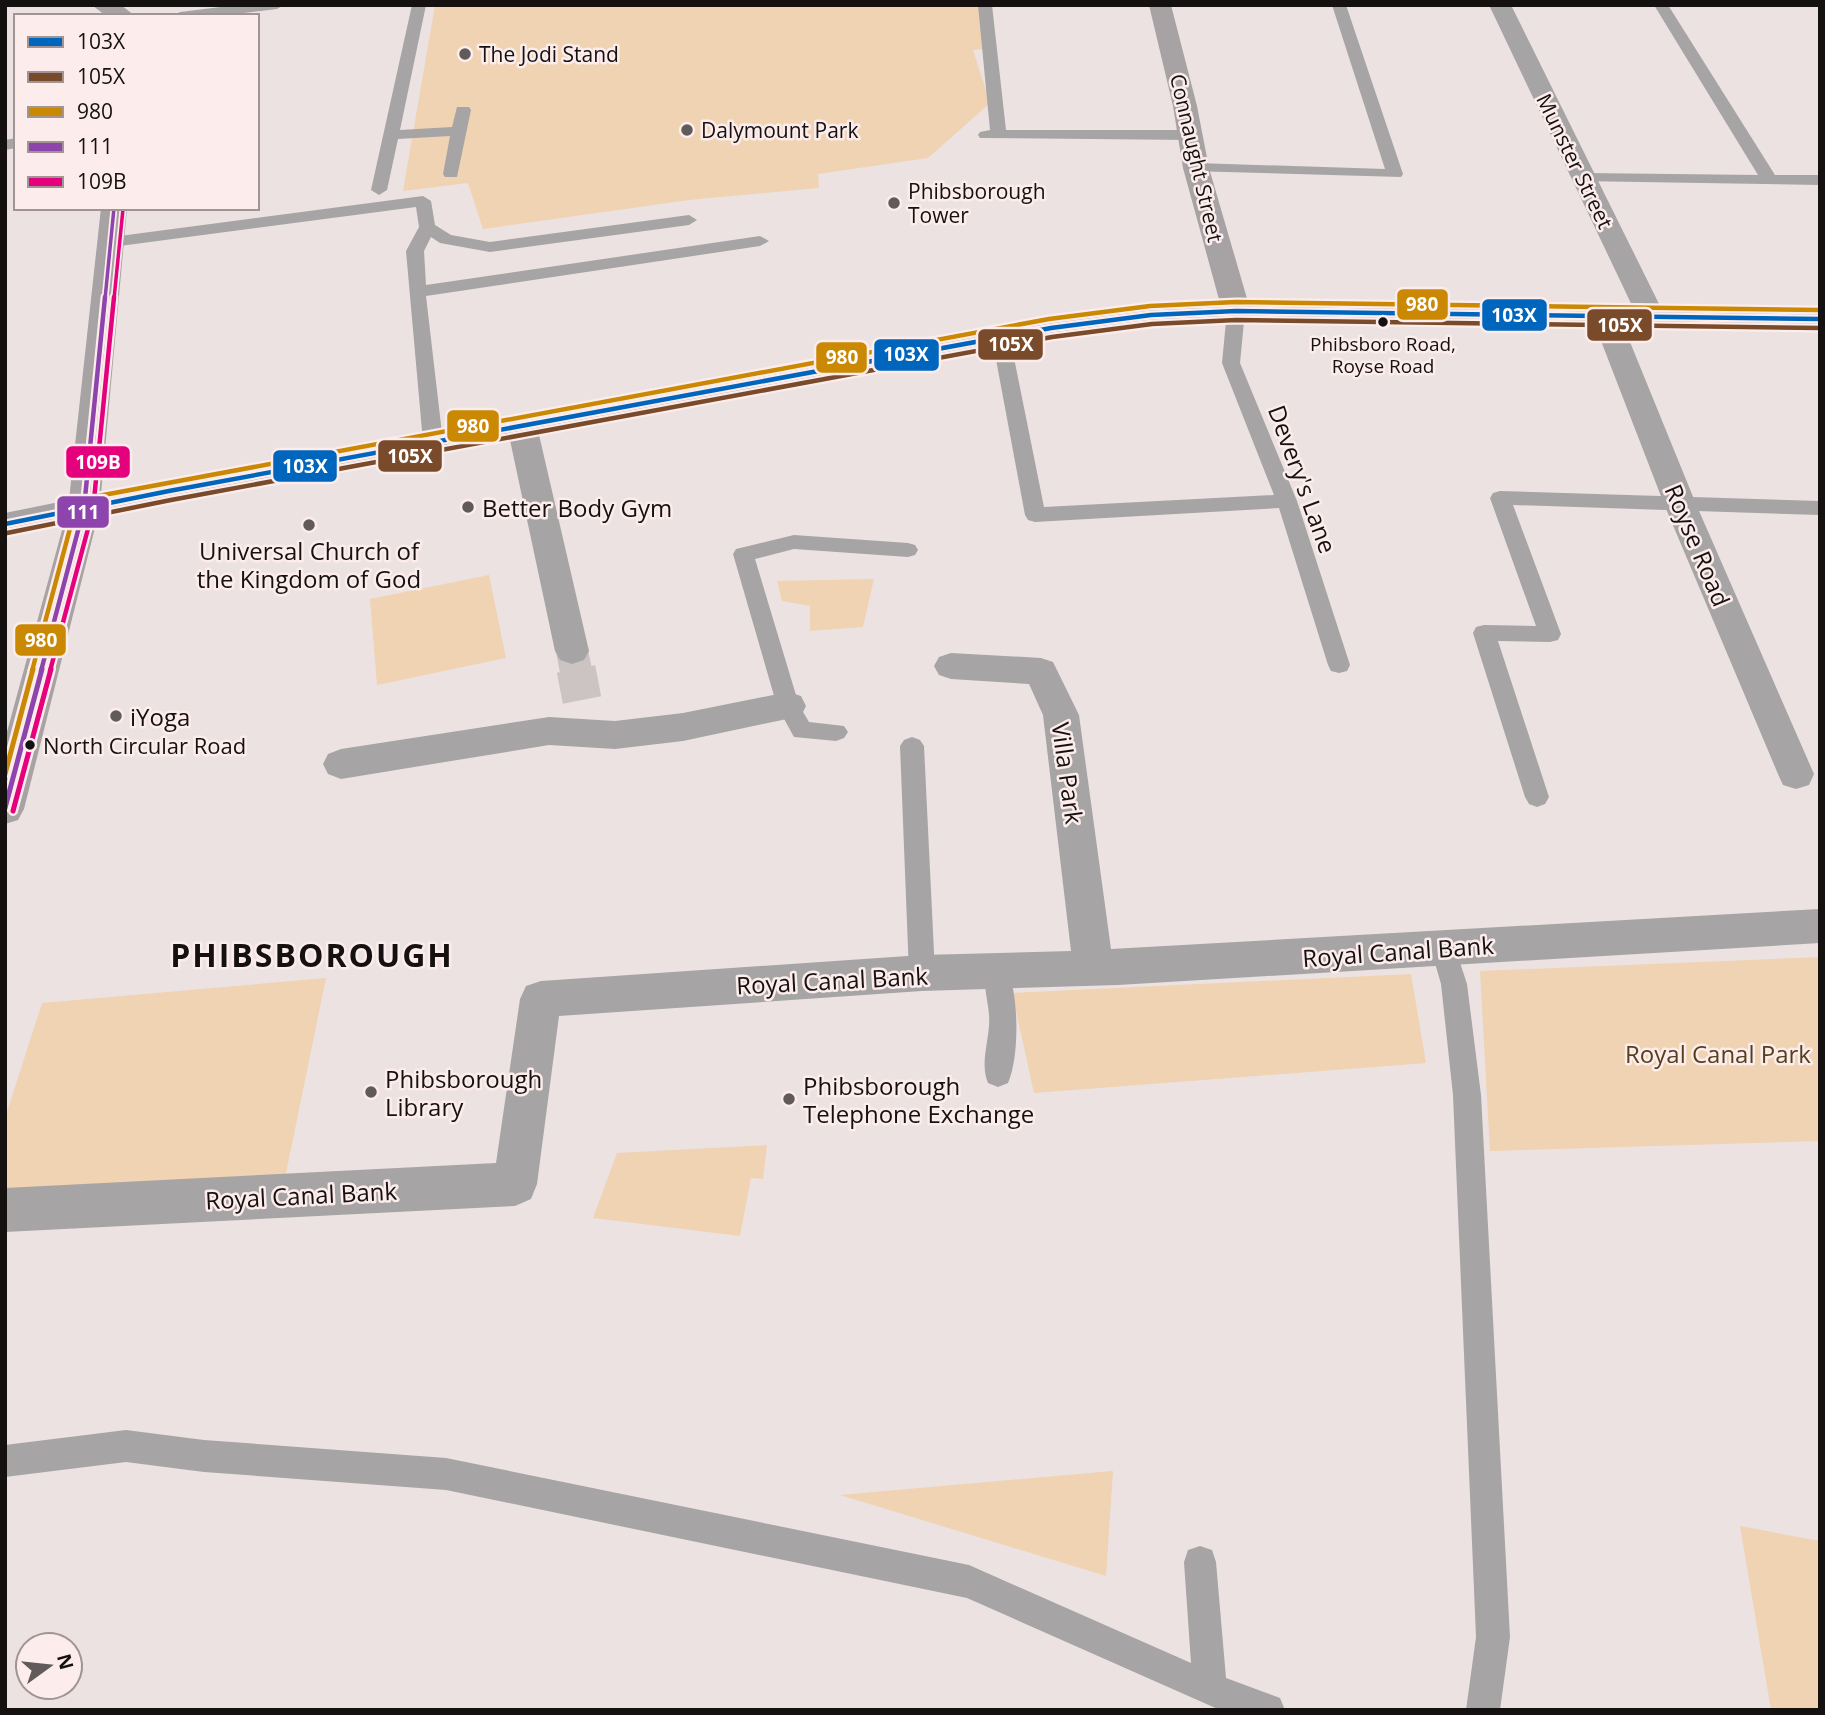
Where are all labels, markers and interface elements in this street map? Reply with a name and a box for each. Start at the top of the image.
legend [14,14,259,210]
text: 103X [77,27,126,55]
place label: The Jodi Stand [479,40,619,68]
marker: The Jodi Stand [457,46,473,62]
text: 105X [77,62,126,90]
street label: Connaught Street [1164,71,1230,245]
street label: Munster Street [1530,89,1620,233]
text: 980 [77,97,113,125]
place label: Dalymount Park [701,116,858,144]
marker: Dalymount Park [679,122,695,138]
text: 111 [77,132,113,160]
text: 109B [77,167,127,195]
place label: Phibsborough Tower [908,177,1046,229]
marker: Phibsborough Tower [886,195,902,211]
line badge: 980 [1396,288,1449,321]
text: 980 [1406,291,1438,317]
line badge: 103X [1481,298,1548,332]
text: 103X [1491,302,1537,328]
line badge: 105X [1586,308,1653,342]
text: 105X [1597,312,1643,338]
marker: Phibsboro Road, Royse Road [1376,315,1390,329]
line badge: 105X [977,328,1044,361]
text: 105X [988,331,1034,357]
place label: Phibsboro Road, Royse Road [1310,331,1456,379]
line badge: 103X [873,338,940,372]
line badge: 980 [815,341,868,374]
text: 103X [883,341,929,367]
text: 980 [826,344,858,370]
street label: Devery's Lane [1261,400,1345,558]
line badge: 980 [446,409,500,443]
text: 980 [457,413,489,439]
line badge: 105X [377,439,443,473]
text: 105X [387,443,433,469]
line badge: 109B [65,445,131,479]
text: 109B [75,449,121,475]
line badge: 103X [272,449,338,483]
text: 103X [282,453,328,479]
street label: Royse Road [1657,479,1739,611]
place label: Better Body Gym [482,491,672,524]
line badge: 111 [56,495,110,529]
text: 111 [67,499,99,525]
marker: Better Body Gym [460,499,476,515]
marker: Universal Church of the Kingdom of God [301,517,317,533]
place label: Universal Church of the Kingdom of God [197,534,421,595]
line badge: 980 [14,623,67,657]
text: 980 [25,627,57,653]
place label: iYoga [130,700,190,733]
marker: iYoga [108,708,124,724]
street label: Villa Park [1045,720,1092,826]
place label: North Circular Road [43,730,246,760]
marker: North Circular Road [23,738,37,752]
street label: Royal Canal Bank [1301,928,1495,974]
district label: PHIBSBOROUGH [170,933,454,976]
street label: Royal Canal Bank [735,958,929,1001]
park label: Royal Canal Park [1625,1037,1811,1070]
place label: Phibsborough Library [385,1062,542,1123]
place label: Phibsborough Telephone Exchange [803,1069,1034,1130]
marker: Phibsborough Library [363,1084,379,1100]
marker: Phibsborough Telephone Exchange [781,1091,797,1107]
street label: Royal Canal Bank [204,1173,398,1216]
north arrow [14,1631,84,1701]
text: N [51,1651,80,1672]

